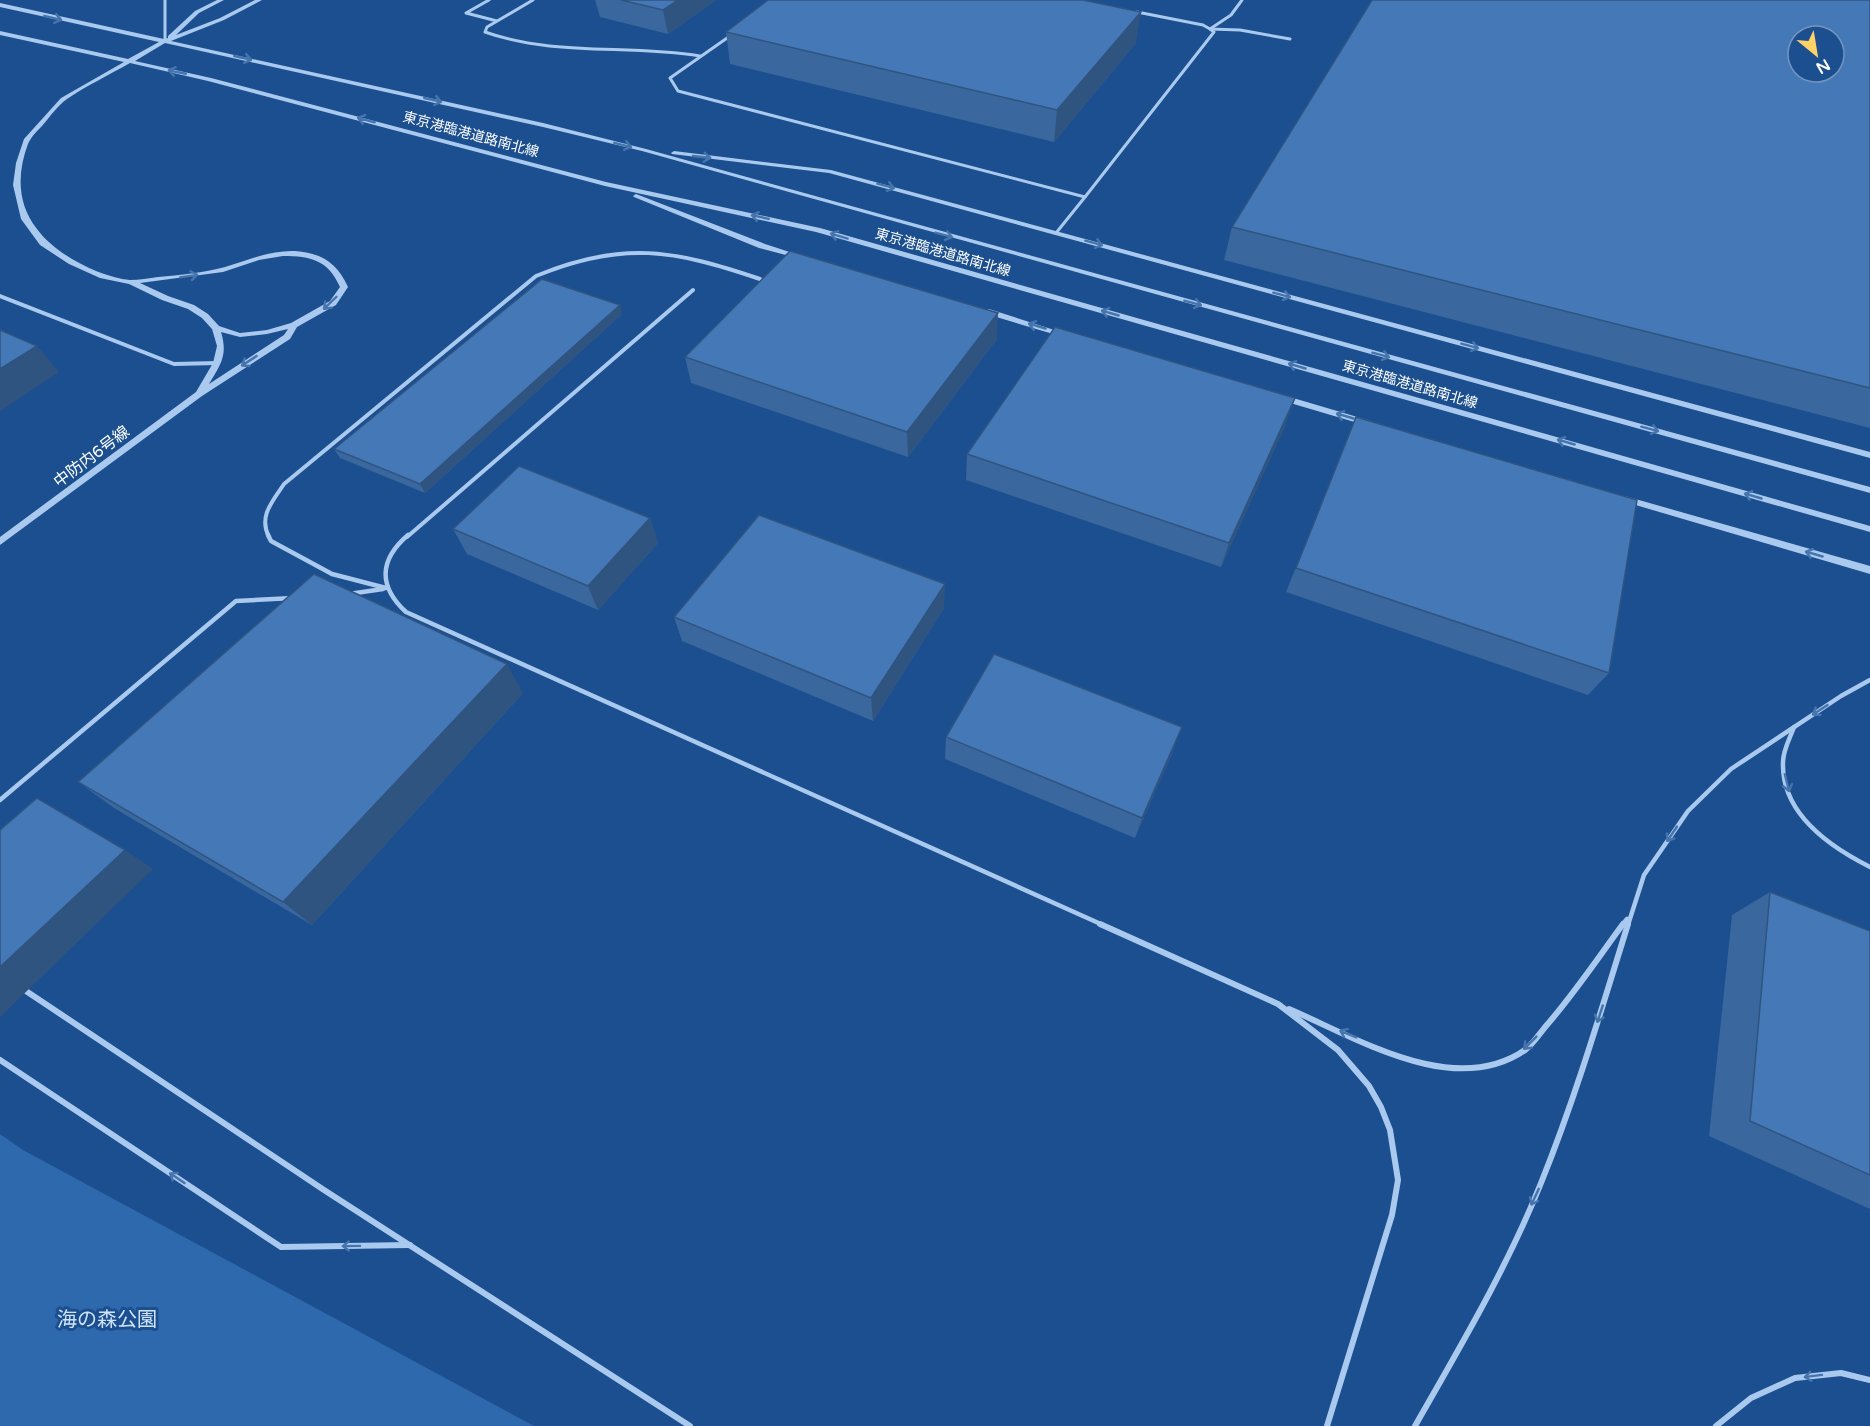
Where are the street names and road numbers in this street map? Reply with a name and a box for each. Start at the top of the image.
street label: 東京港臨港道路南北線 [401,108,541,161]
street label: 東京港臨港道路南北線 [873,225,1012,280]
street label: 東京港臨港道路南北線 [1340,357,1479,412]
street label: 中防内6号線 [50,422,134,492]

